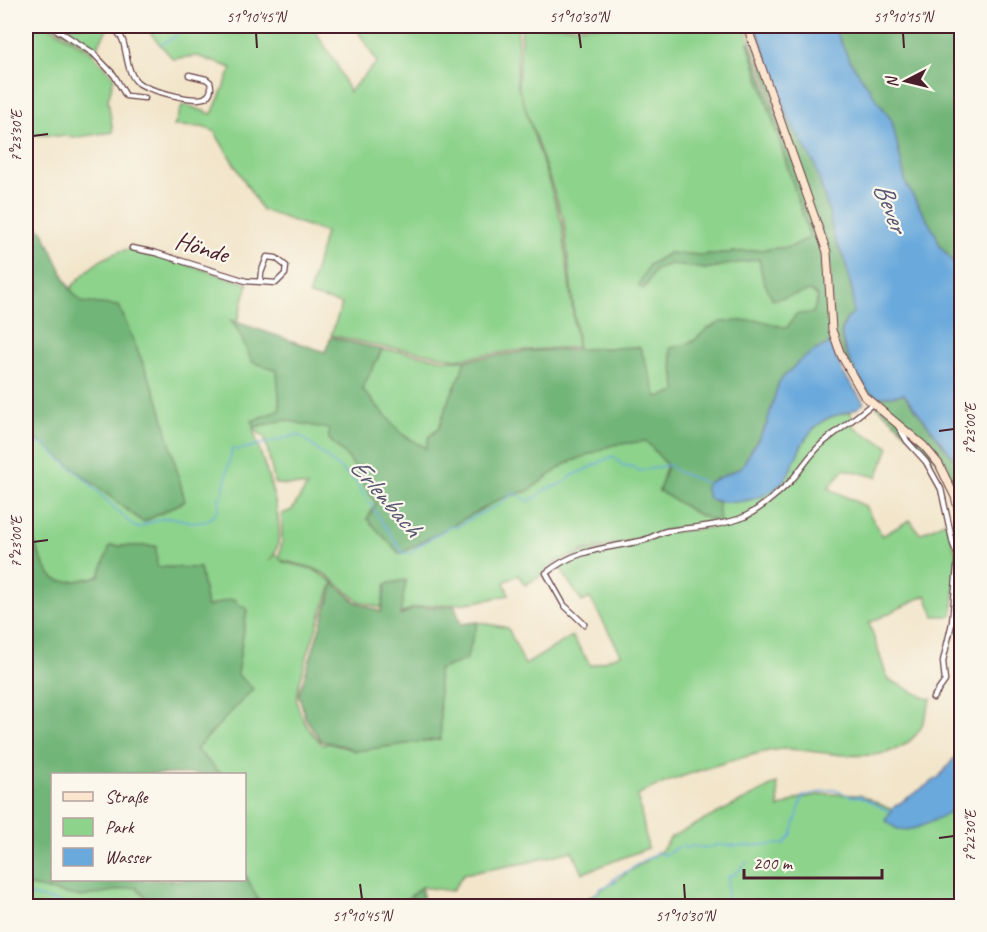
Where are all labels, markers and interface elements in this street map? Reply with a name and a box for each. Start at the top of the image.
text: 51°10'45"N [226,8,289,27]
text: 51°10'30"N [549,8,612,27]
text: 51°10'15"N [873,8,936,27]
north arrow [876,51,936,111]
text: N [881,74,903,89]
text: 7°23'30"E [7,108,26,162]
water label: Bever [866,177,917,241]
street label: Hönde [171,223,235,271]
text: 7°23'00"E [961,401,980,455]
water label: Erlenbach [342,450,431,545]
text: 7°23'00"E [7,514,26,568]
legend [51,773,246,881]
text: Straße [105,786,149,808]
text: 7°22'30"E [961,808,980,862]
text: Park [105,816,135,838]
scale bar [744,842,882,880]
text: Wasser [105,846,152,868]
text: 200 m [753,852,794,874]
text: 51°10'45"N [332,907,395,926]
text: 51°10'30"N [655,907,718,926]

